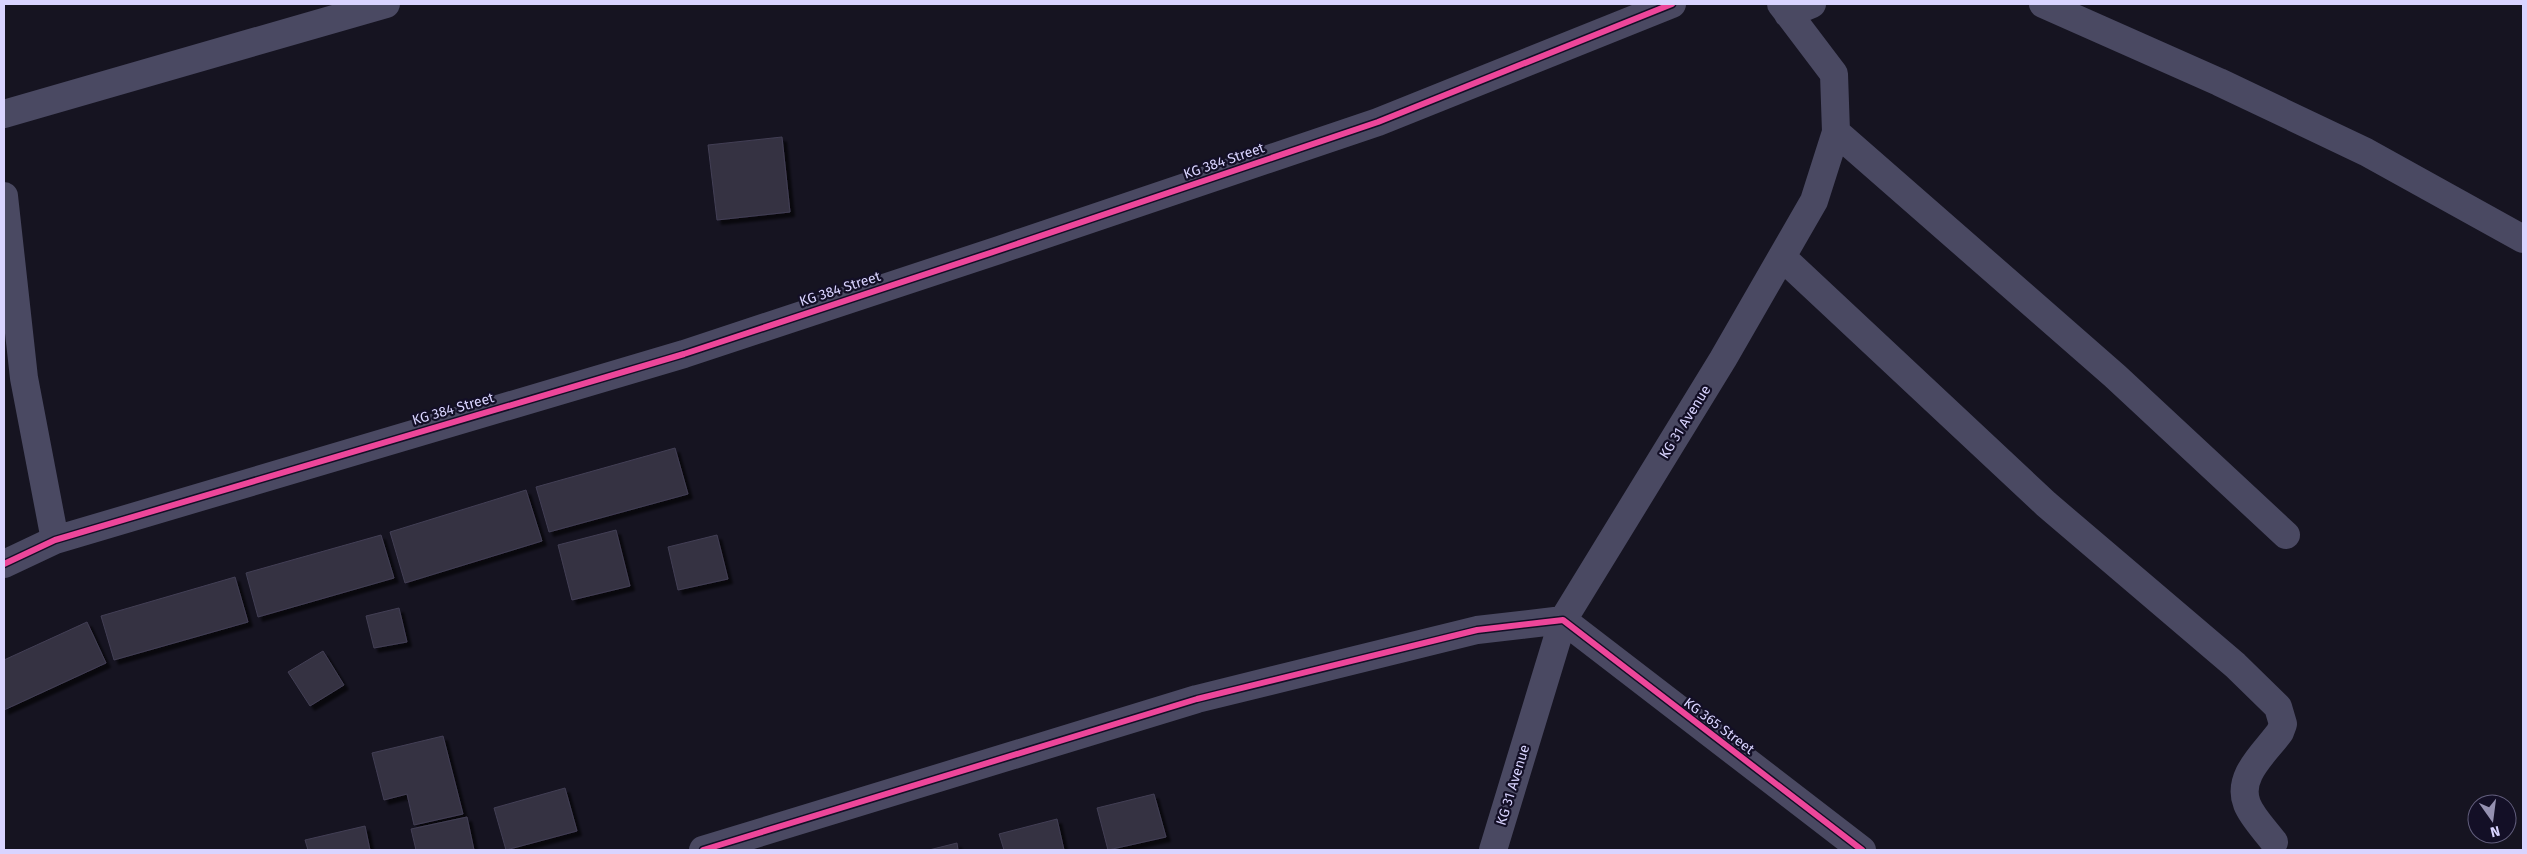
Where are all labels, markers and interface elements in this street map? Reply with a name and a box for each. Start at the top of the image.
street label: KG 384 Street [1181,139,1268,183]
street label: KG 384 Street [797,268,884,310]
street label: KG 31 Avenue [1656,382,1714,462]
street label: KG 384 Street [410,389,497,429]
street label: KG 365 Street [1680,694,1758,759]
street label: KG 31 Avenue [1493,743,1533,827]
north arrow [2467,794,2517,844]
text: N [2488,822,2502,841]

